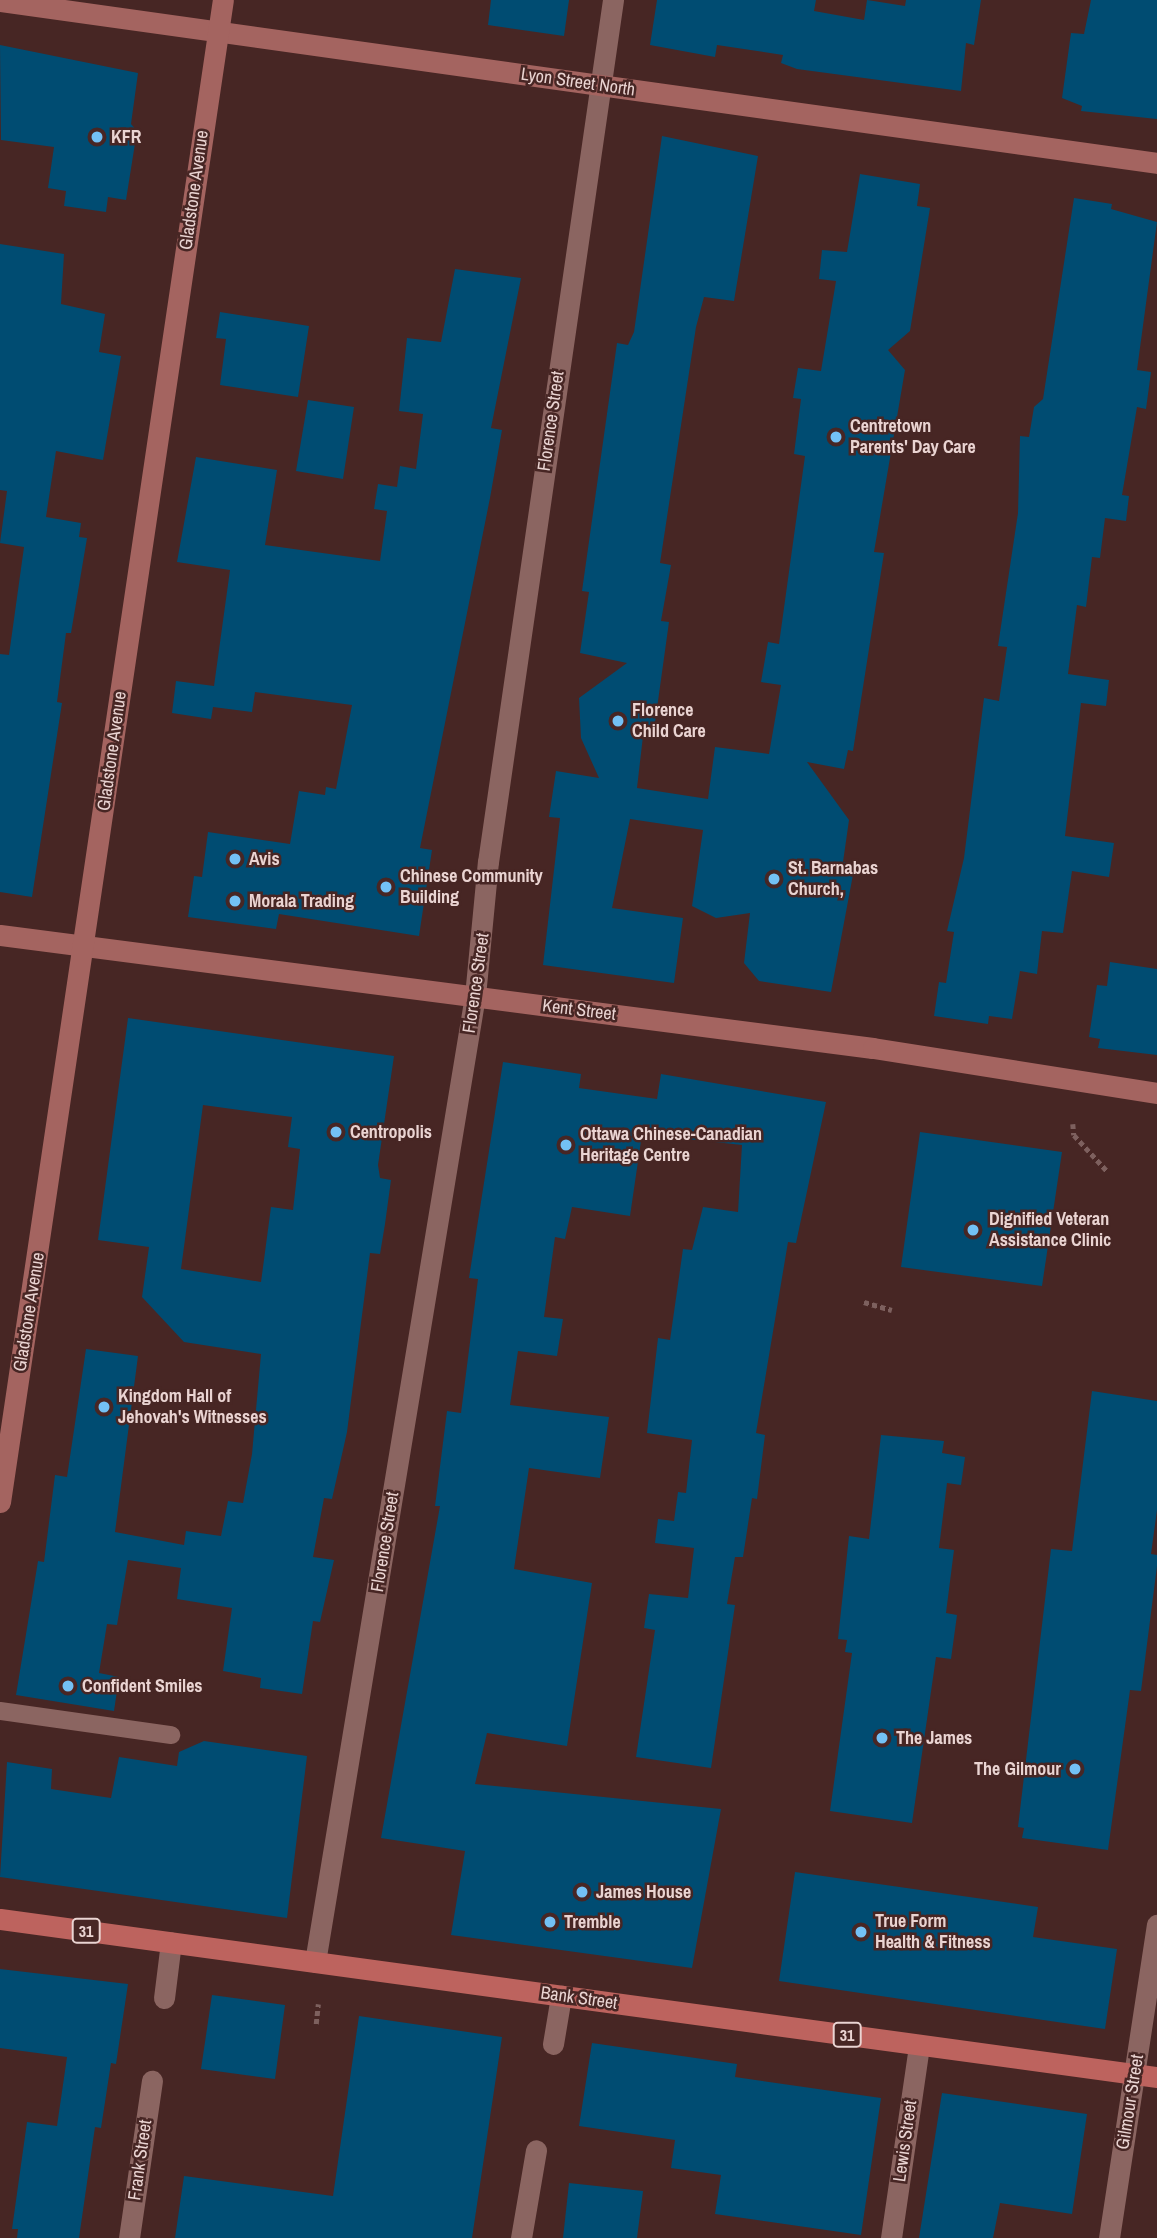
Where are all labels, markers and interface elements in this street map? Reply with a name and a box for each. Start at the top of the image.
street label: Lyon Street North [519,63,637,101]
place label: KFR [111,126,141,148]
street label: Gladstone Avenue [175,128,213,252]
marker: KFR [89,129,105,145]
street label: Florence Street [533,370,569,472]
place label: Centretown Parents' Day Care [850,416,976,458]
marker: Centretown Parents' Day Care [828,429,844,445]
street label: Gladstone Avenue [93,689,131,813]
place label: Florence Child Care [632,700,706,742]
marker: Florence Child Care [610,713,626,729]
place label: Avis [249,848,280,870]
marker: Avis [227,851,243,867]
place label: St. Barnabas Church, [788,858,878,900]
place label: Chinese Community Building [400,866,543,908]
marker: St. Barnabas Church, [766,871,782,887]
marker: Chinese Community Building [378,879,394,895]
place label: Morala Trading [249,890,354,912]
marker: Morala Trading [227,893,243,909]
street label: Florence Street [458,932,494,1034]
street label: Kent Street [541,995,617,1025]
place label: Centropolis [350,1121,432,1143]
marker: Centropolis [328,1124,344,1140]
place label: Ottawa Chinese-Canadian Heritage Centre [580,1124,762,1166]
marker: Ottawa Chinese-Canadian Heritage Centre [558,1137,574,1153]
place label: Dignified Veteran Assistance Clinic [989,1209,1111,1252]
marker: Dignified Veteran Assistance Clinic [963,1220,983,1240]
street label: Gladstone Avenue [9,1250,49,1374]
place label: Kingdom Hall of Jehovah's Witnesses [118,1386,267,1428]
marker: Kingdom Hall of Jehovah's Witnesses [96,1399,112,1415]
street label: Florence Street [366,1490,404,1594]
place label: Confident Smiles [82,1675,203,1697]
marker: Confident Smiles [60,1678,76,1694]
place label: The James [896,1727,972,1749]
marker: The James [874,1730,890,1746]
place label: The Gilmour [974,1758,1061,1780]
marker: The Gilmour [1067,1761,1083,1777]
place label: James House [596,1881,691,1903]
marker: James House [574,1884,590,1900]
place label: Tremble [564,1911,621,1933]
place label: True Form Health & Fitness [875,1911,991,1954]
marker: Tremble [542,1914,558,1930]
road number: 31 [70,1918,102,1943]
marker: True Form Health & Fitness [853,1924,869,1940]
street label: Bank Street [539,1982,619,2014]
road number: 31 [831,2022,863,2048]
street label: Gilmour Street [1112,2053,1148,2151]
street label: Lewis Street [889,2099,921,2183]
street label: Frank Street [124,2118,156,2202]

